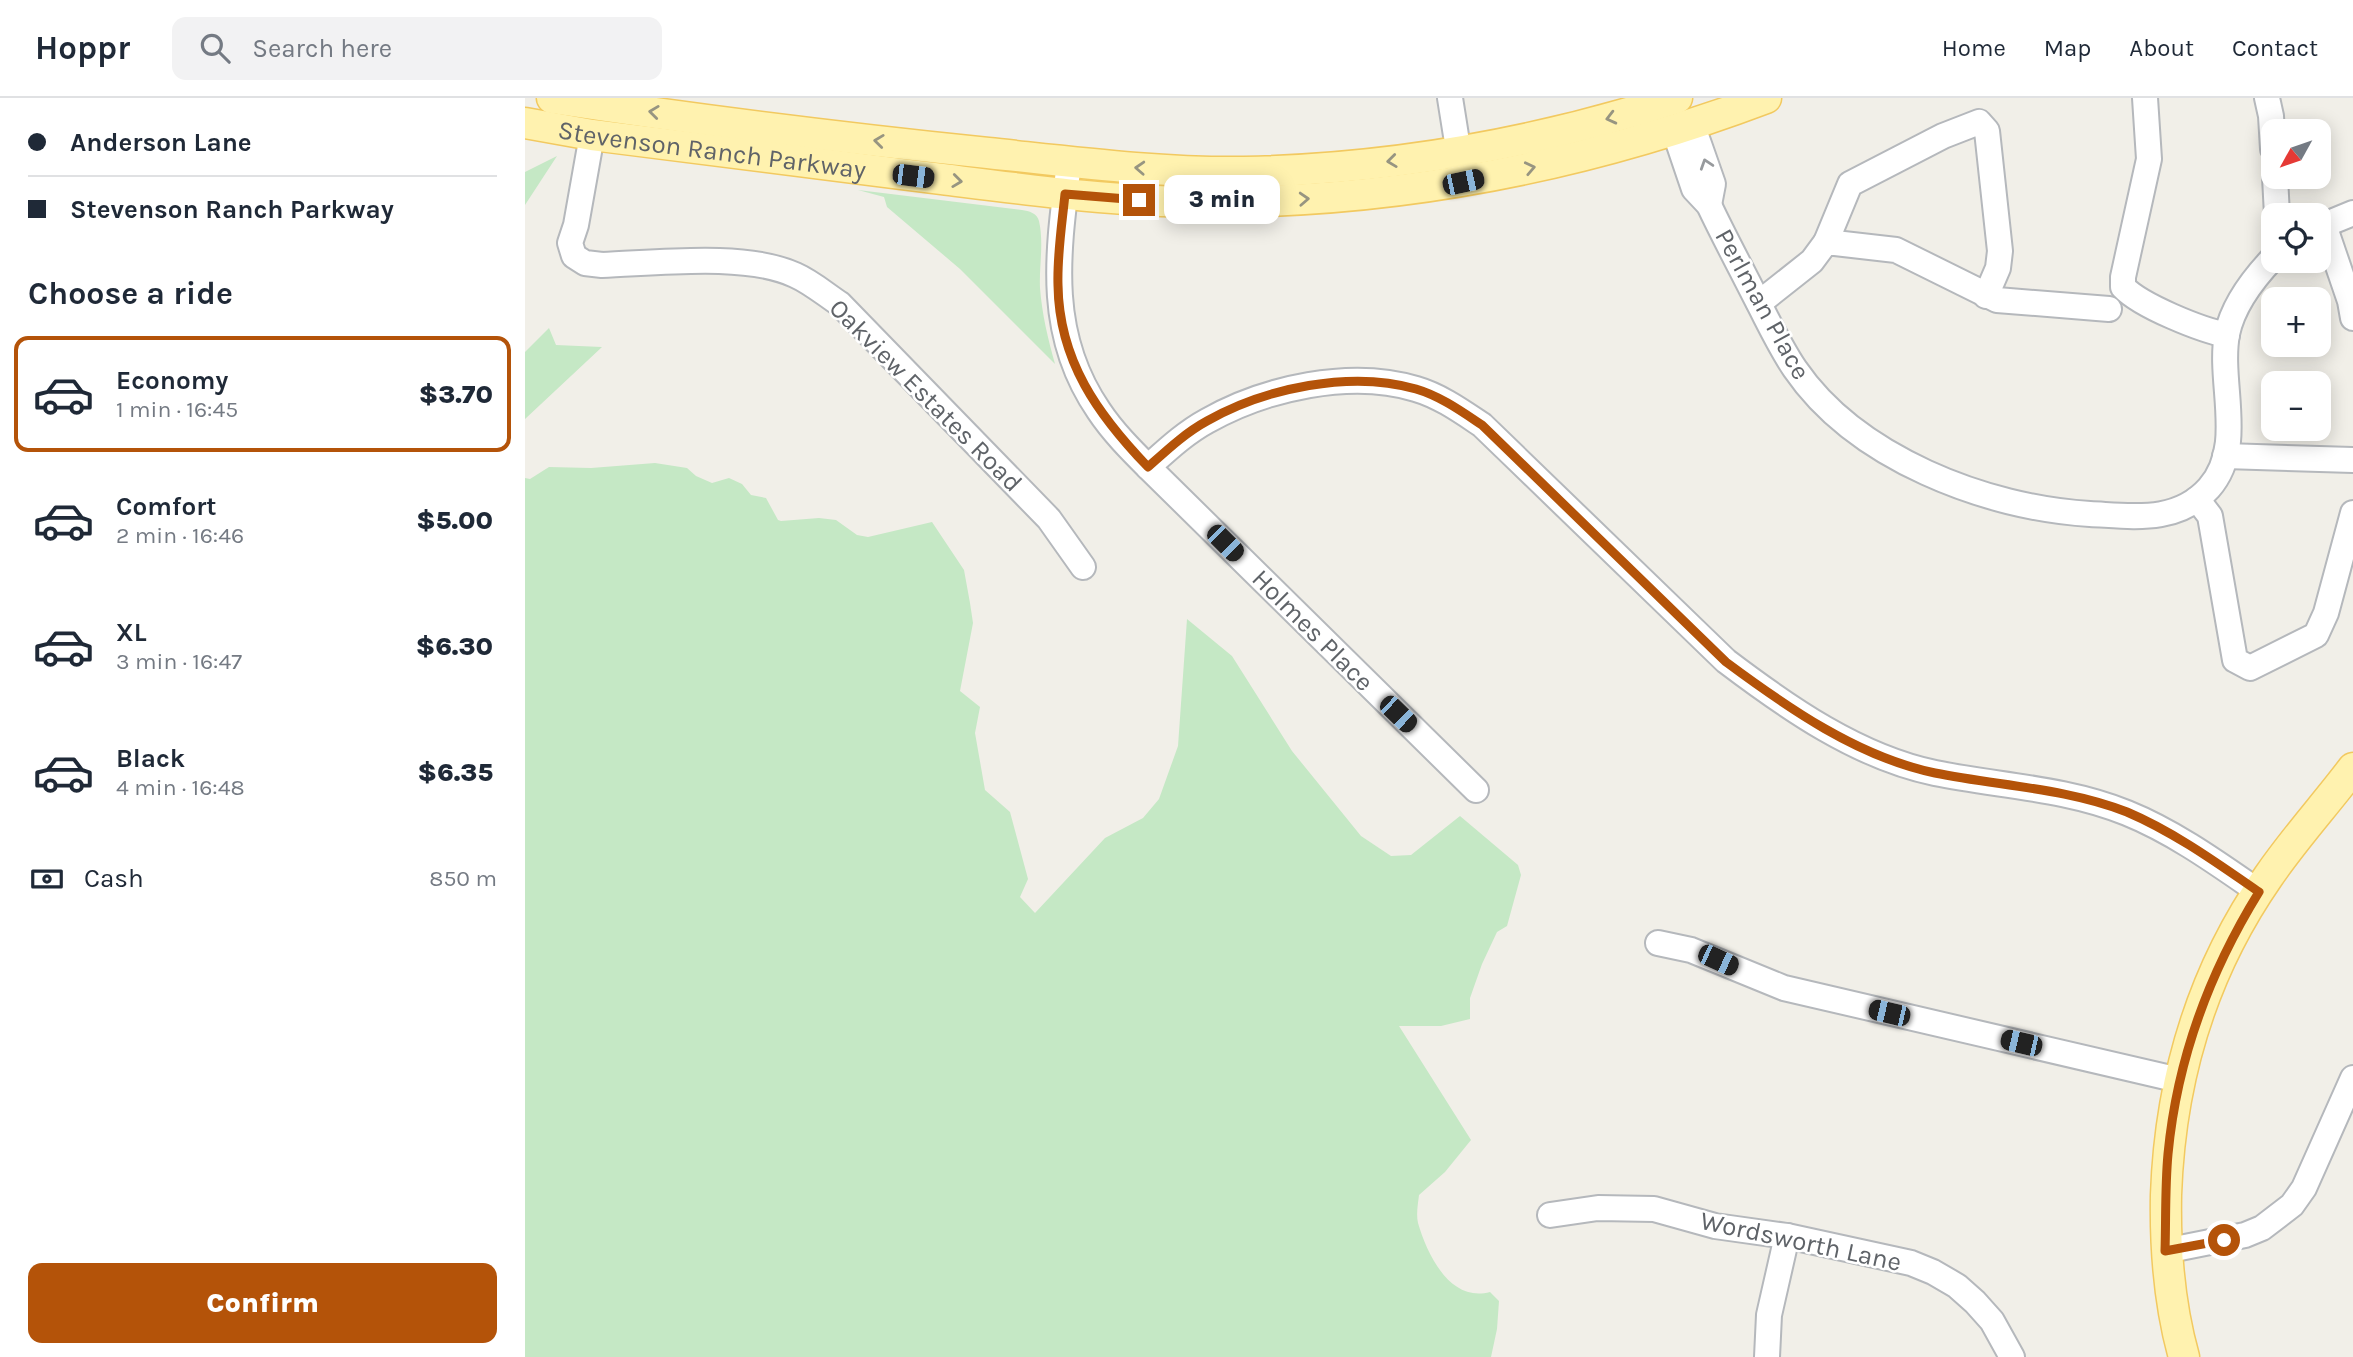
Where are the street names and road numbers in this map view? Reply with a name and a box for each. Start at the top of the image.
street label: Stevenson Ranch Parkway [556,114,868,186]
street label: Perlman Place [1708,223,1817,385]
street label: Oakview Estates Road [823,292,1029,498]
street label: Holmes Place [1245,563,1380,698]
street label: Wordsworth Lane [1698,1205,1904,1278]

